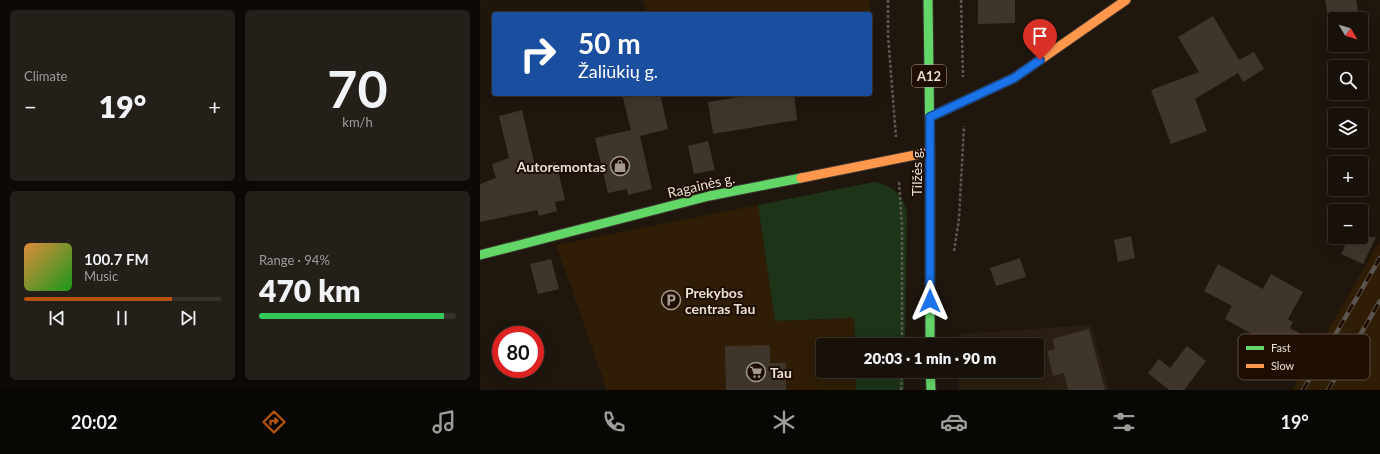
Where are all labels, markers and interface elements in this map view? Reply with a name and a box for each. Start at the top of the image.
north arrow [1328,12,1368,52]
map controls [1328,12,1368,244]
pin [1023,19,1057,60]
icon: arrive [1029,25,1051,47]
text: 50 m [578,26,641,60]
icon: right [512,28,564,80]
text: 70 [327,57,388,119]
text: Žaliūkių g. [578,60,658,82]
button: search [1328,60,1368,100]
road number: A12 [912,65,946,87]
text: Climate [24,68,67,84]
text: 19° [99,88,146,124]
text: − [24,93,37,120]
text: + [208,93,221,120]
button: layers [1328,108,1368,148]
text: km/h [342,114,373,130]
street label: Tilžės g. [908,148,925,196]
shop icon: Autoremontas [609,155,631,177]
button: + [1328,156,1368,196]
place label: Autoremontas [516,158,606,175]
street label: Ragainės g. [666,169,736,201]
button: − [1328,204,1368,244]
text: 100.7 FM [84,250,149,268]
text: Range · 94% [259,252,330,268]
text: Music [84,268,118,284]
text: 470 km [259,272,360,308]
position arrow [909,280,951,322]
place label: Prekybos centras Tau [685,284,755,317]
parking icon: Prekybos centras Tau [660,289,682,311]
icon: previous [46,307,68,329]
icon: pause [111,307,133,329]
icon: next [177,307,199,329]
speed limit sign: 80 [492,326,544,378]
legend [1238,334,1370,380]
text: Fast [1271,341,1291,354]
text: 20:03 · 1 min · 90 m [864,349,996,367]
text: Slow [1271,359,1295,372]
supermarket icon: Tau [745,361,767,383]
place label: Tau [770,364,792,381]
icon: directions [260,408,288,436]
icon: music [430,408,458,436]
icon: phone [600,408,628,436]
icon: climate [770,408,798,436]
icon: car [940,408,968,436]
icon: filters [1110,408,1138,436]
text: 20:02 [71,411,117,433]
text: 19° [1280,411,1309,433]

